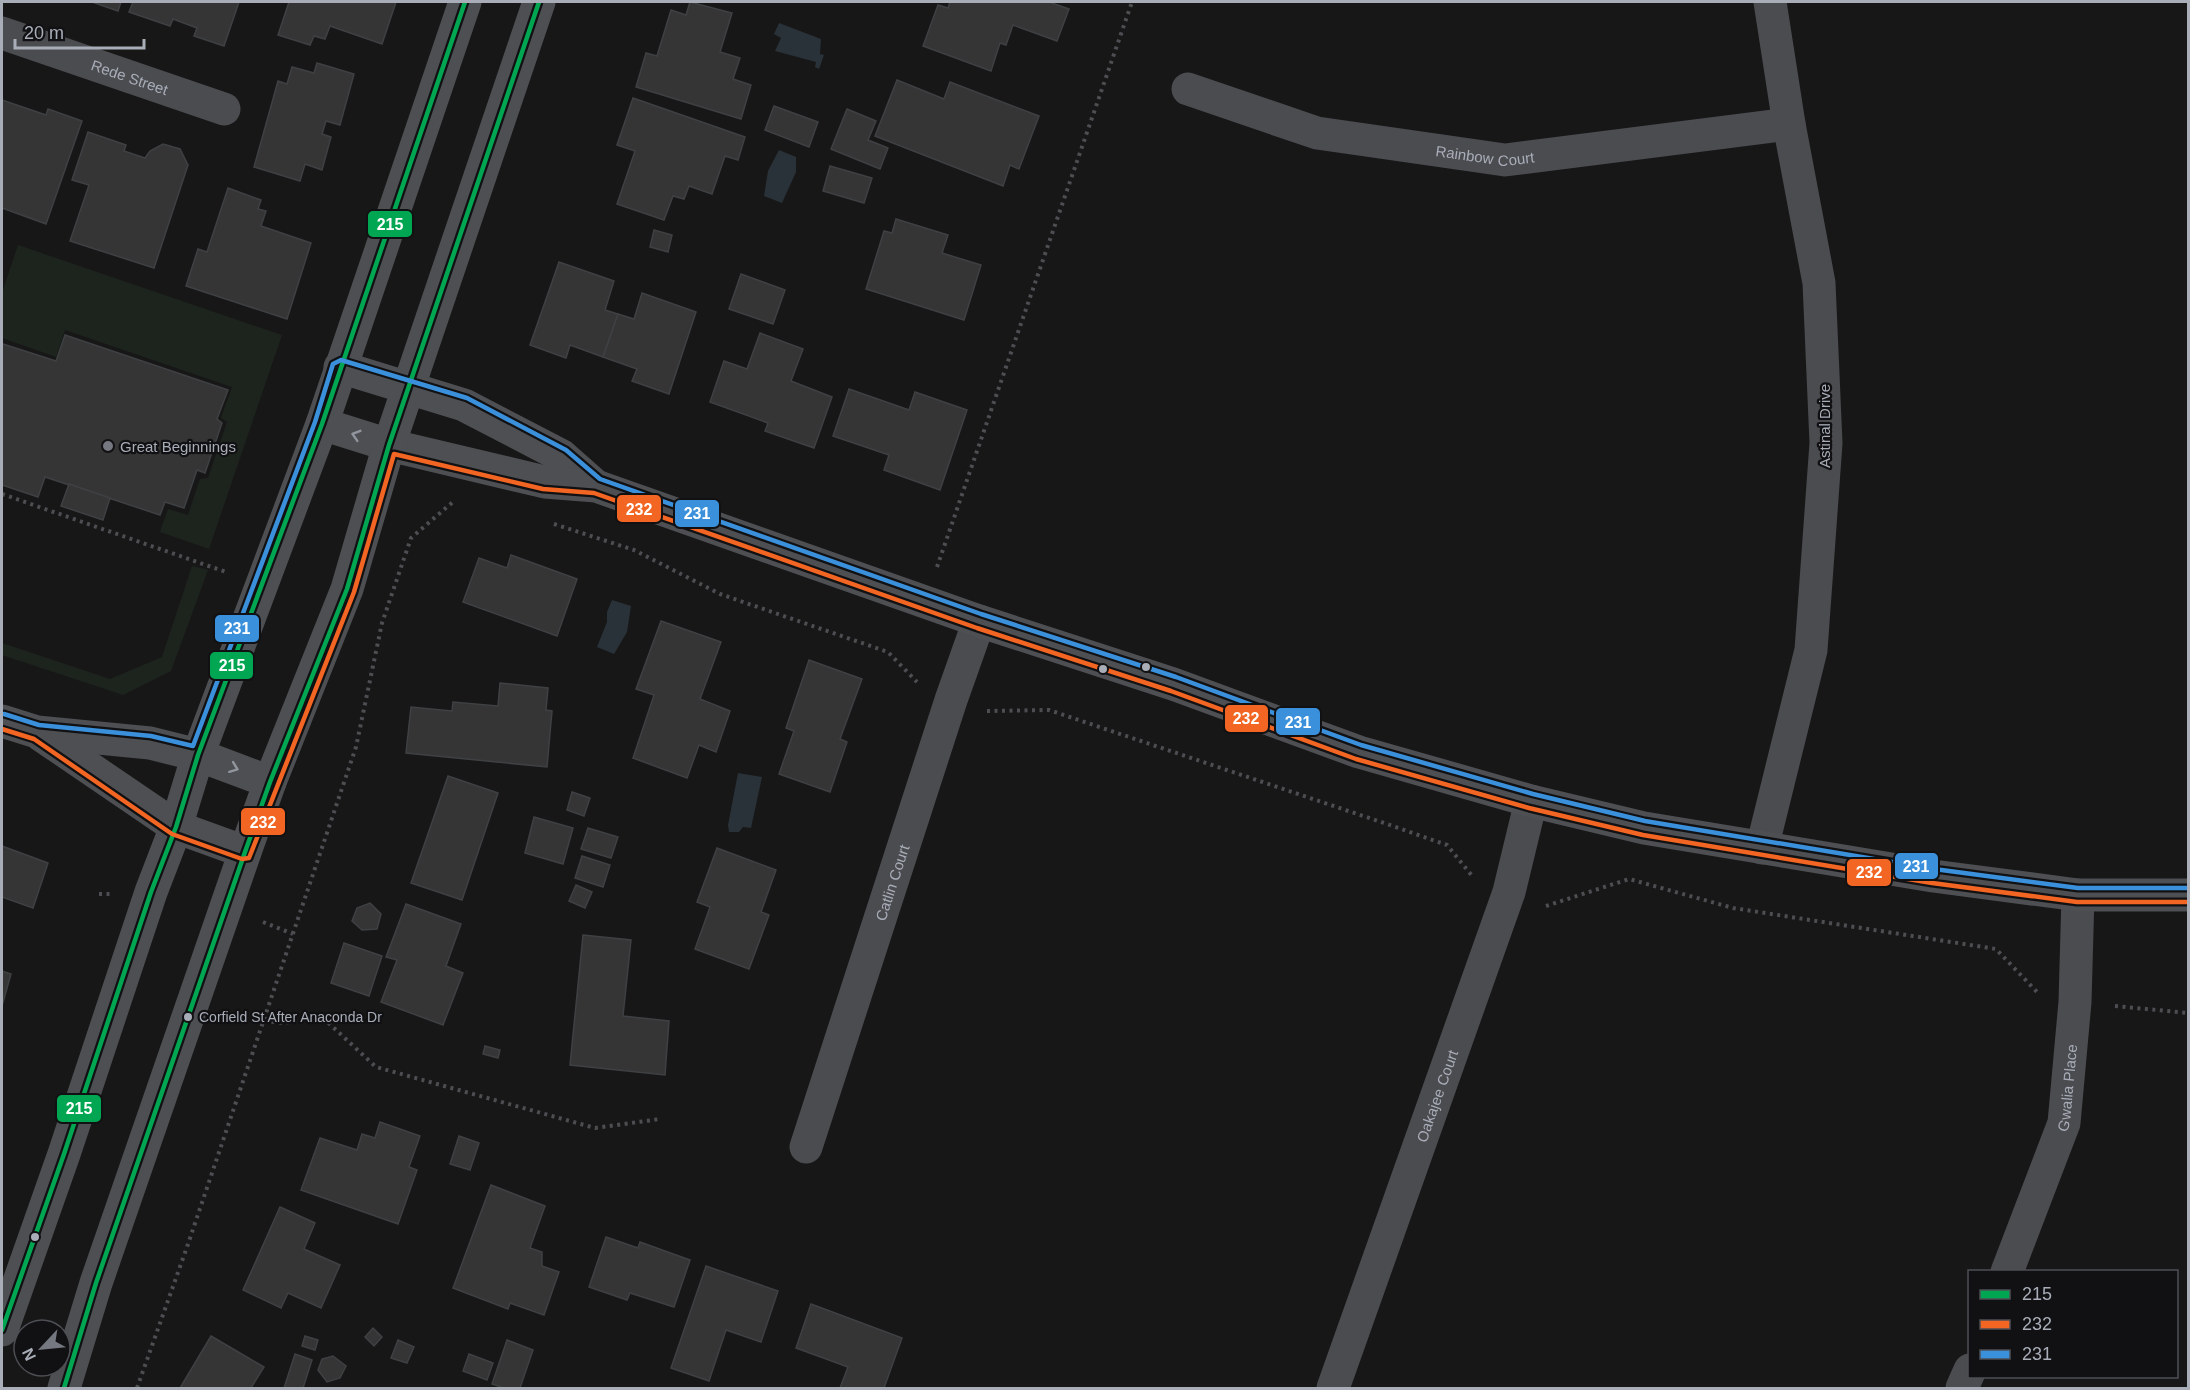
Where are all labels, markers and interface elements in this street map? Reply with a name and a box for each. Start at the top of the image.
scale bar [15,12,144,50]
text: 20 m [24,23,64,43]
street label: Rede Street [89,56,171,98]
street label: Rainbow Court [1435,142,1536,169]
line badge: 215 [367,210,413,238]
text: 215 [377,216,403,233]
street label: Astinal Drive [1816,384,1833,468]
one-way arrow [351,429,362,442]
place label: Great Beginnings [120,438,236,455]
marker: Great Beginnings [101,439,115,453]
line badge: 232 [616,494,662,523]
line badge: 231 [674,499,720,528]
text: 232 [626,501,652,518]
text: 231 [684,505,710,522]
line badge: 231 [214,614,260,643]
text: 231 [224,620,250,637]
line badge: 215 [209,651,254,680]
text: 215 [219,657,245,674]
unlabelled marker [1140,661,1152,673]
unlabelled marker [1097,663,1109,675]
line badge: 232 [1224,704,1269,733]
line badge: 231 [1275,707,1321,736]
text: 232 [1233,710,1259,727]
text: 231 [1285,714,1311,731]
one-way arrow [228,761,239,774]
line badge: 232 [240,807,286,836]
text: 232 [250,814,276,831]
street label: Catlin Court [871,841,912,923]
line badge: 231 [1894,852,1939,880]
line badge: 232 [1846,858,1892,887]
text: 231 [1903,858,1929,875]
text: 232 [1856,864,1882,881]
place label: Corfield St After Anaconda Dr [199,1009,382,1025]
marker: Corfield St After Anaconda Dr [182,1011,194,1023]
street label: Gwalia Place [2053,1043,2080,1134]
street label: Oakajee Court [1412,1047,1461,1144]
line badge: 215 [56,1094,102,1123]
text: 215 [66,1100,92,1117]
unlabelled marker [29,1231,41,1243]
legend [1968,1270,2178,1378]
text: 215 [2022,1284,2052,1304]
text: 232 [2022,1314,2052,1334]
north arrow [12,1318,72,1378]
text: 231 [2022,1344,2052,1364]
text: N [19,1345,39,1363]

